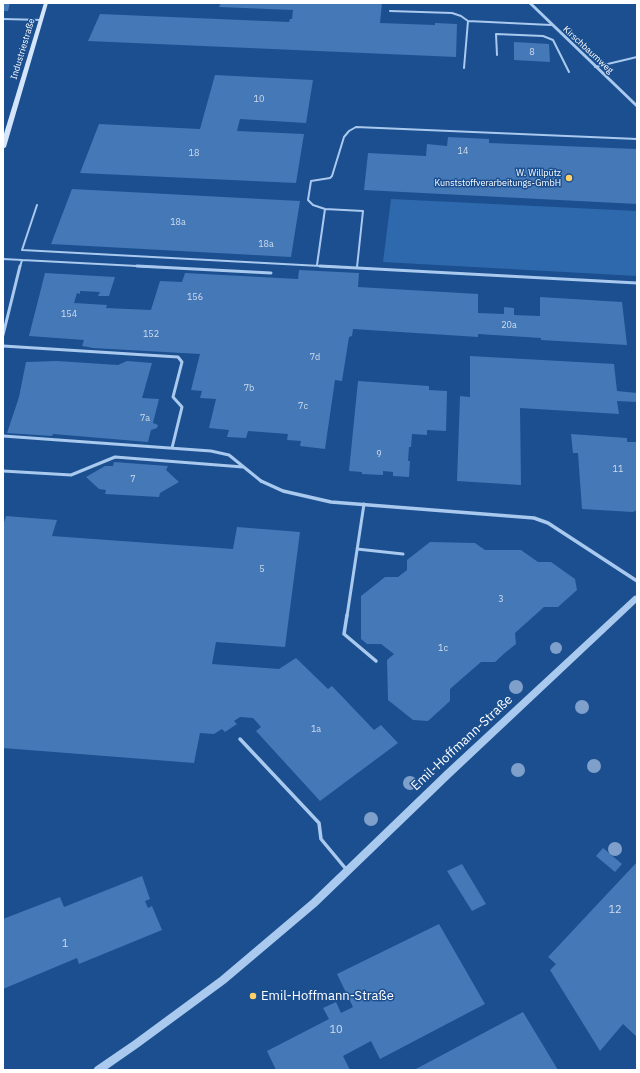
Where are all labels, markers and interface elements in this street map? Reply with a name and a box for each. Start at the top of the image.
street label: Industriestraße [9,17,37,81]
street label: Kirschbaumweg [561,24,615,76]
house number: 8 [529,47,535,57]
house number: 10 [254,94,264,104]
house number: 14 [458,146,468,156]
house number: 18 [189,148,199,158]
place label: W. Willpütz Kunststoffverarbeitungs-GmbH [434,168,561,189]
marker: W. Willpütz Kunststoffverarbeitungs-GmbH [564,173,574,183]
house number: 18a [170,217,186,227]
house number: 18a [258,239,274,249]
house number: 156 [187,292,203,302]
house number: 154 [61,309,77,319]
house number: 20a [501,320,517,330]
house number: 152 [143,329,159,339]
house number: 7d [310,352,320,362]
house number: 7b [244,383,254,393]
house number: 7c [298,401,308,411]
house number: 7a [140,413,150,423]
house number: 9 [376,449,382,459]
house number: 11 [613,464,623,474]
house number: 7 [130,474,136,484]
house number: 5 [259,564,265,574]
house number: 3 [498,594,504,604]
house number: 1c [438,643,448,653]
street label: Emil-Hoffmann-Straße [408,692,516,794]
house number: 1a [311,724,321,734]
house number: 12 [608,903,622,917]
house number: 1 [62,937,68,951]
place label: Emil-Hoffmann-Straße [261,988,394,1004]
marker: Emil-Hoffmann-Straße [248,991,258,1001]
house number: 10 [329,1023,343,1037]

